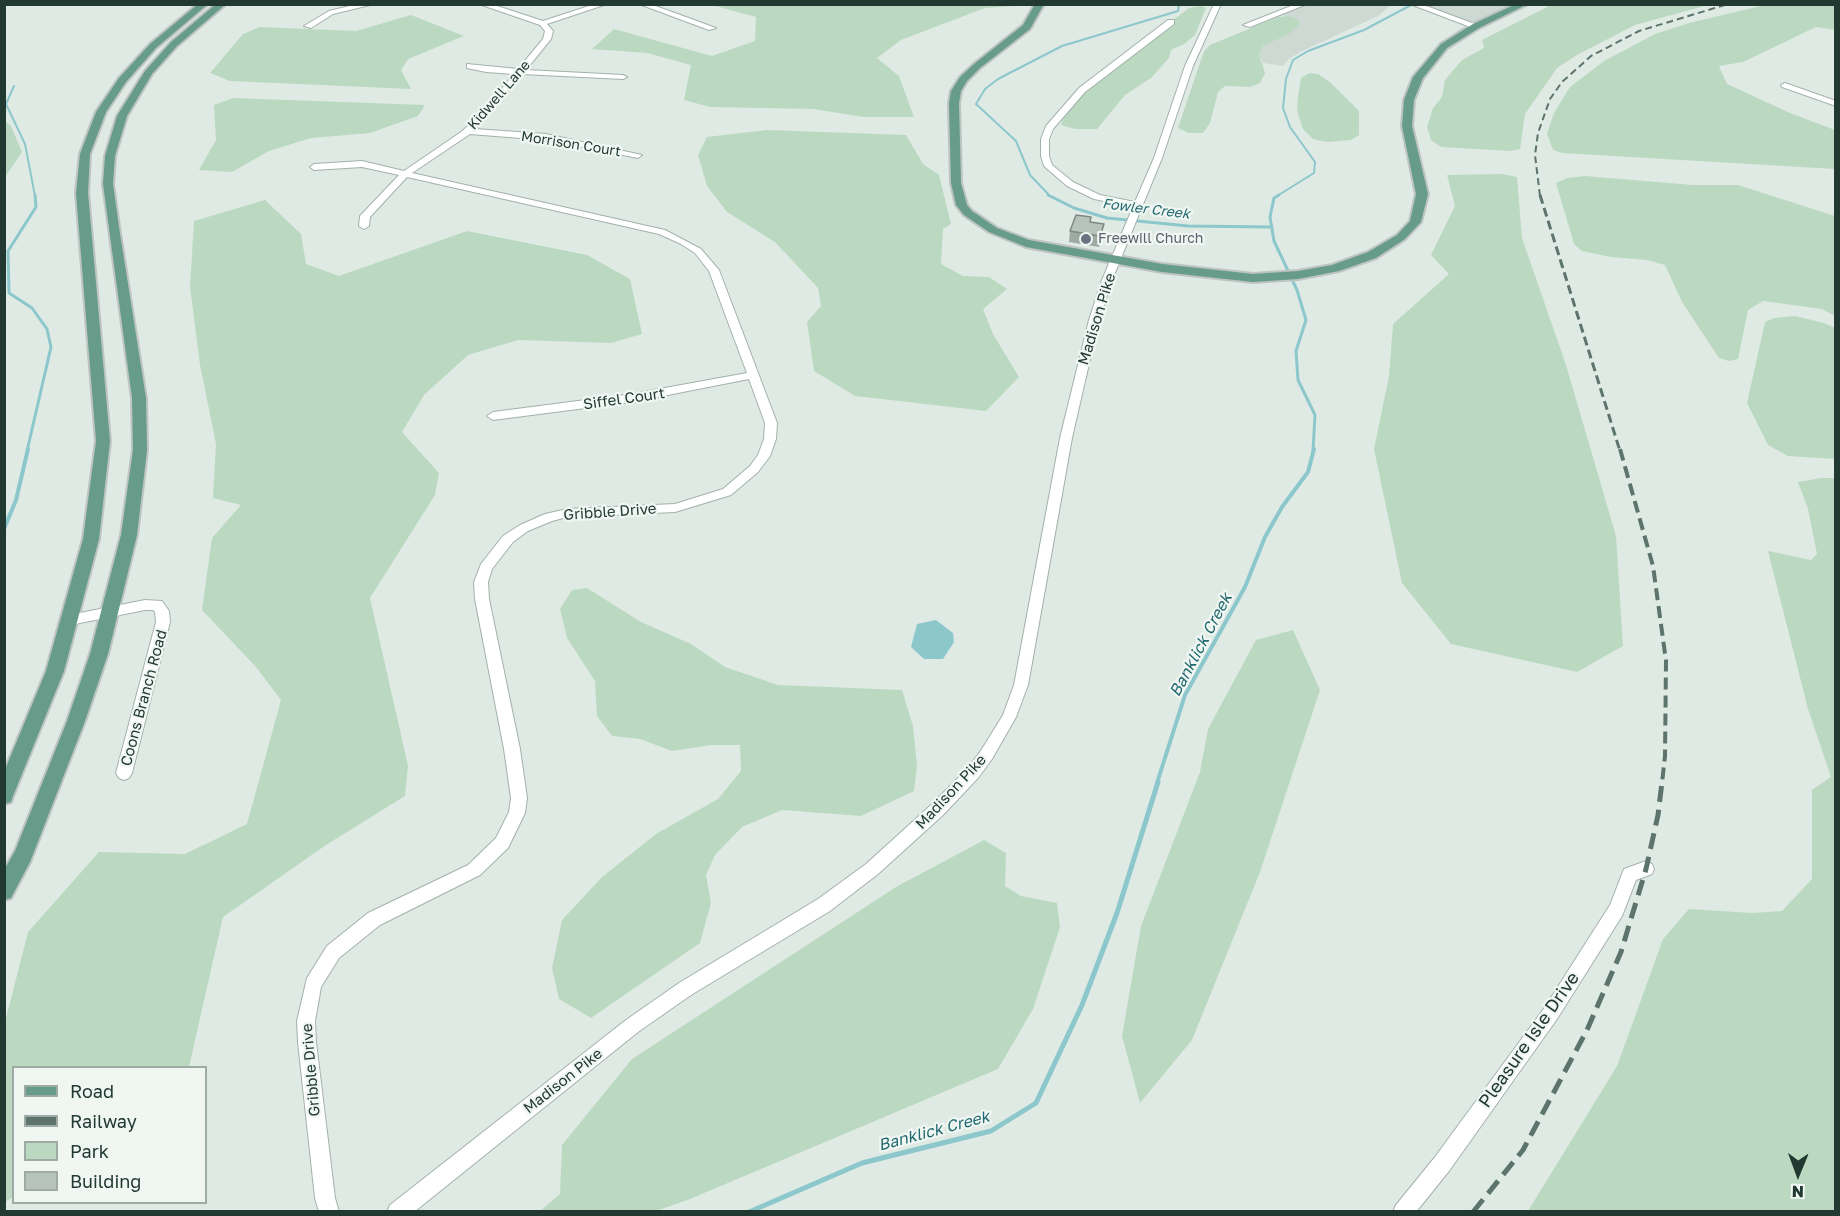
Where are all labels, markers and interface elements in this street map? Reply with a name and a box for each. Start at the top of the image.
street label: Kidwell Lane [464,57,534,133]
street label: Morrison Court [520,128,622,160]
water label: Fowler Creek [1101,195,1191,223]
place label: Freewill Church [1098,231,1203,247]
marker: Freewill Church [1079,232,1093,246]
street label: Madison Pike [1074,271,1120,367]
street label: Siffel Court [582,384,666,414]
street label: Gribble Drive [563,500,657,524]
water label: Banklick Creek [1166,590,1236,700]
street label: Coons Branch Road [117,628,171,768]
street label: Madison Pike [912,751,990,833]
street label: Pleasure Isle Drive [1474,968,1584,1112]
street label: Gribble Drive [298,1023,324,1117]
street label: Madison Pike [520,1045,606,1117]
legend [12,1066,207,1204]
text: Road [70,1080,114,1102]
water label: Banklick Creek [876,1107,992,1155]
text: Railway [70,1110,137,1132]
text: Park [70,1140,109,1162]
north arrow [1768,1144,1828,1204]
text: Building [70,1170,141,1192]
text: N [1791,1182,1804,1202]

